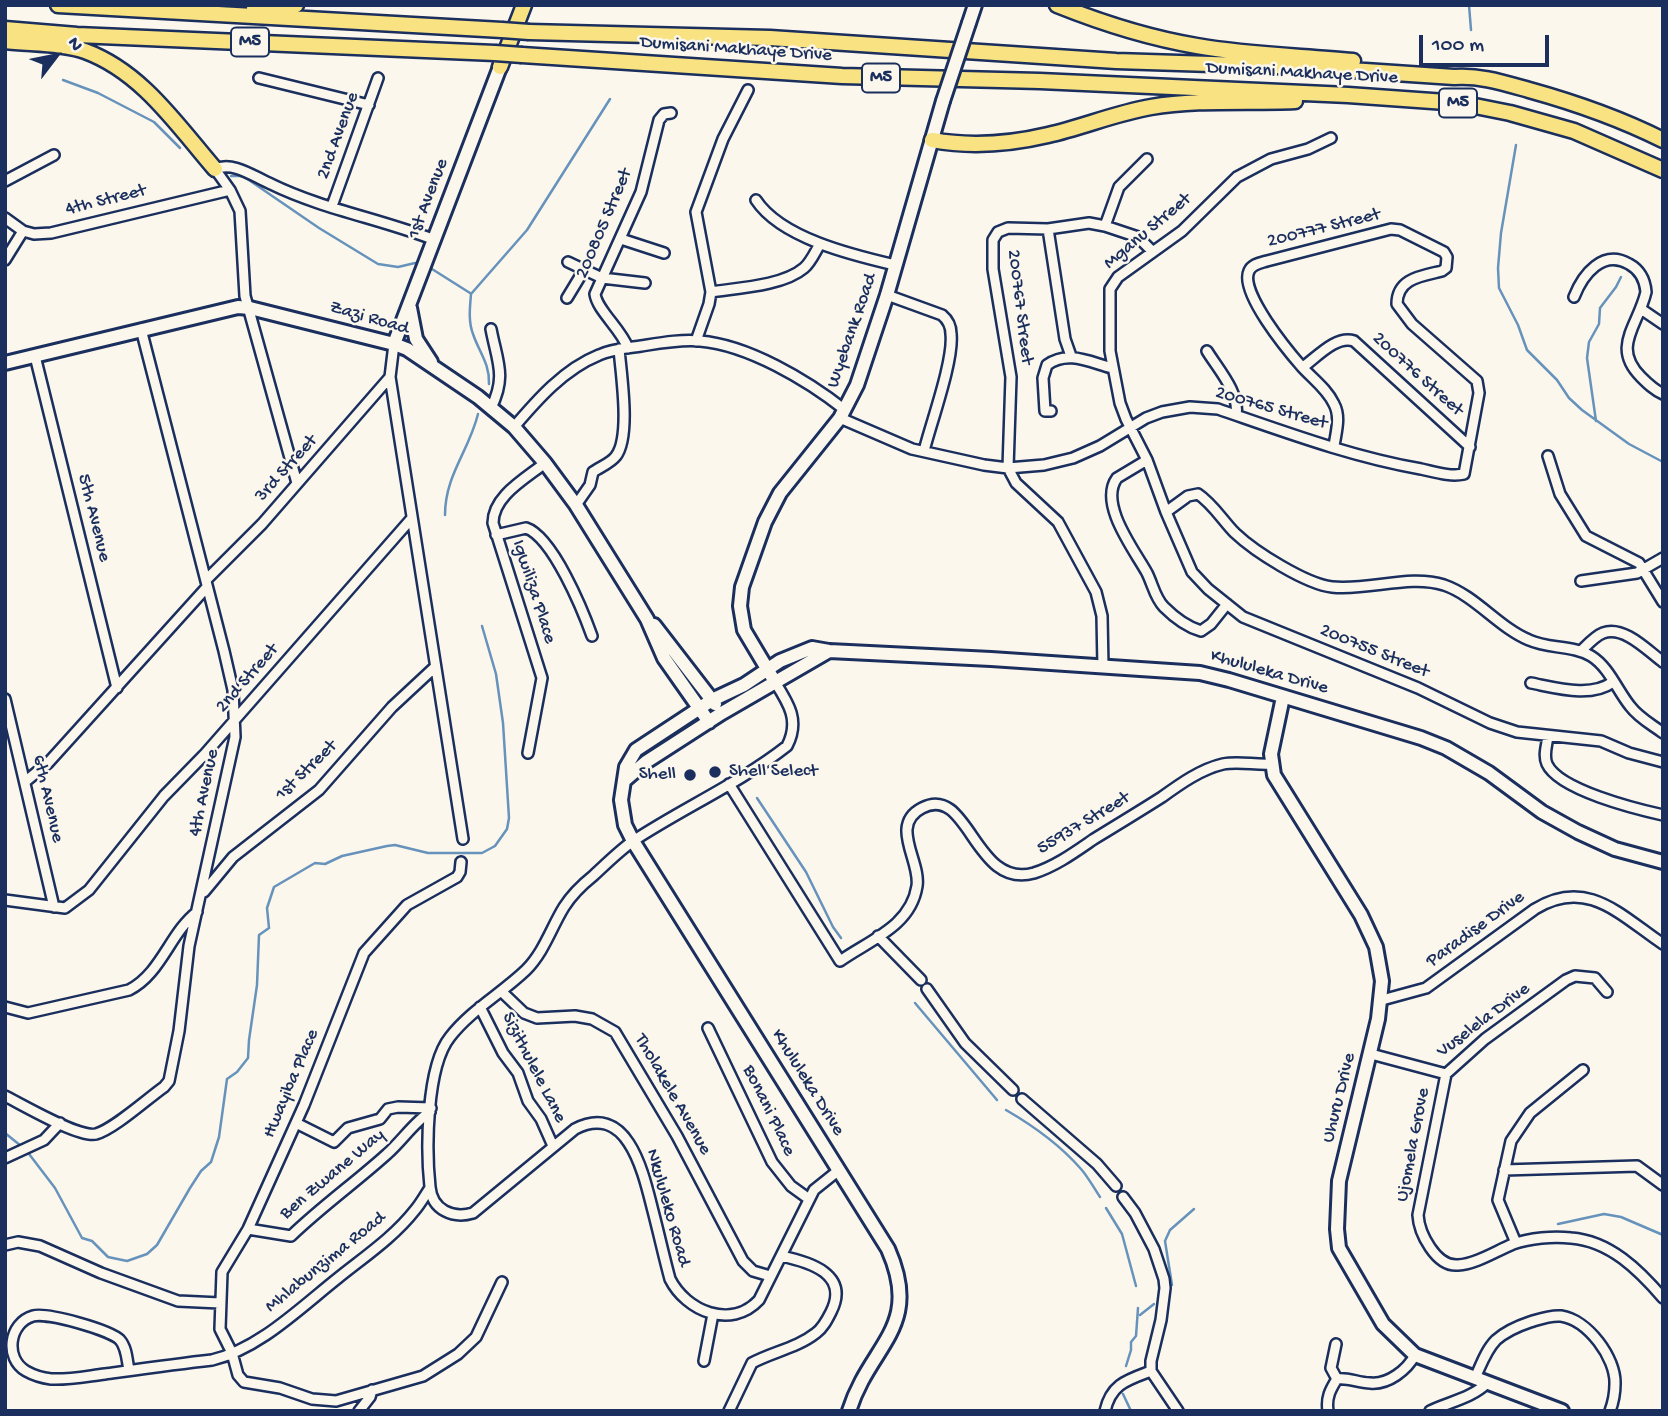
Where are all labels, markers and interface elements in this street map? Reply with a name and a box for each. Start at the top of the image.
north arrow [21,21,91,91]
scale bar [1423,21,1552,65]
road number: M5 [231,28,269,56]
street label: Dumisani Makhaye Drive [639,32,833,68]
text: N [61,33,87,56]
text: 100 m [1432,34,1484,59]
street label: Dumisani Makhaye Drive [1205,58,1399,90]
road number: M5 [862,64,900,92]
road number: M5 [1439,88,1477,118]
street label: 2nd Avenue [313,89,365,183]
street label: 1st Avenue [403,156,455,242]
street label: 200805 Street [572,166,638,282]
street label: 4th Street [63,180,149,222]
street label: Mganu Street [1099,189,1197,275]
street label: 200777 Street [1265,204,1383,254]
street label: 200767 Street [1001,248,1037,366]
street label: Wyebank Road [823,271,883,391]
street label: Zazi Road [327,297,411,341]
street label: 200776 Street [1366,328,1468,422]
street label: 200765 Street [1212,382,1330,436]
street label: 3rd Street [251,431,323,507]
street label: 5th Avenue [71,472,115,564]
street label: Igwiliza Place [506,537,560,647]
street label: 200755 Street [1316,620,1432,684]
street label: 2nd Street [212,640,284,718]
street label: Khululeka Drive [1207,645,1331,701]
street label: 1st Street [271,736,343,806]
street label: 4th Avenue [185,747,225,839]
street label: 6th Avenue [26,753,68,845]
place label: Shell Select [729,761,818,783]
place label: Shell [639,764,676,786]
marker: Shell Select [707,764,723,780]
marker: Shell [682,767,698,783]
street label: 55937 Street [1033,787,1135,861]
street label: Paradise Drive [1422,887,1530,973]
street label: Vuselela Drive [1433,979,1535,1063]
street label: Sizithulele Lane [495,1009,571,1127]
street label: Khululeka Drive [765,1025,849,1141]
street label: Hwayiba Place [259,1026,325,1142]
street label: Tholakele Avenue [628,1030,716,1160]
street label: Uhuru Drive [1318,1051,1362,1145]
street label: Bonani Place [736,1062,800,1160]
street label: Ujomela Grove [1392,1086,1436,1204]
street label: Ben Zwane Way [276,1124,390,1226]
street label: Nkululeko Road [639,1147,695,1269]
street label: Mhlabunzima Road [261,1207,391,1319]

